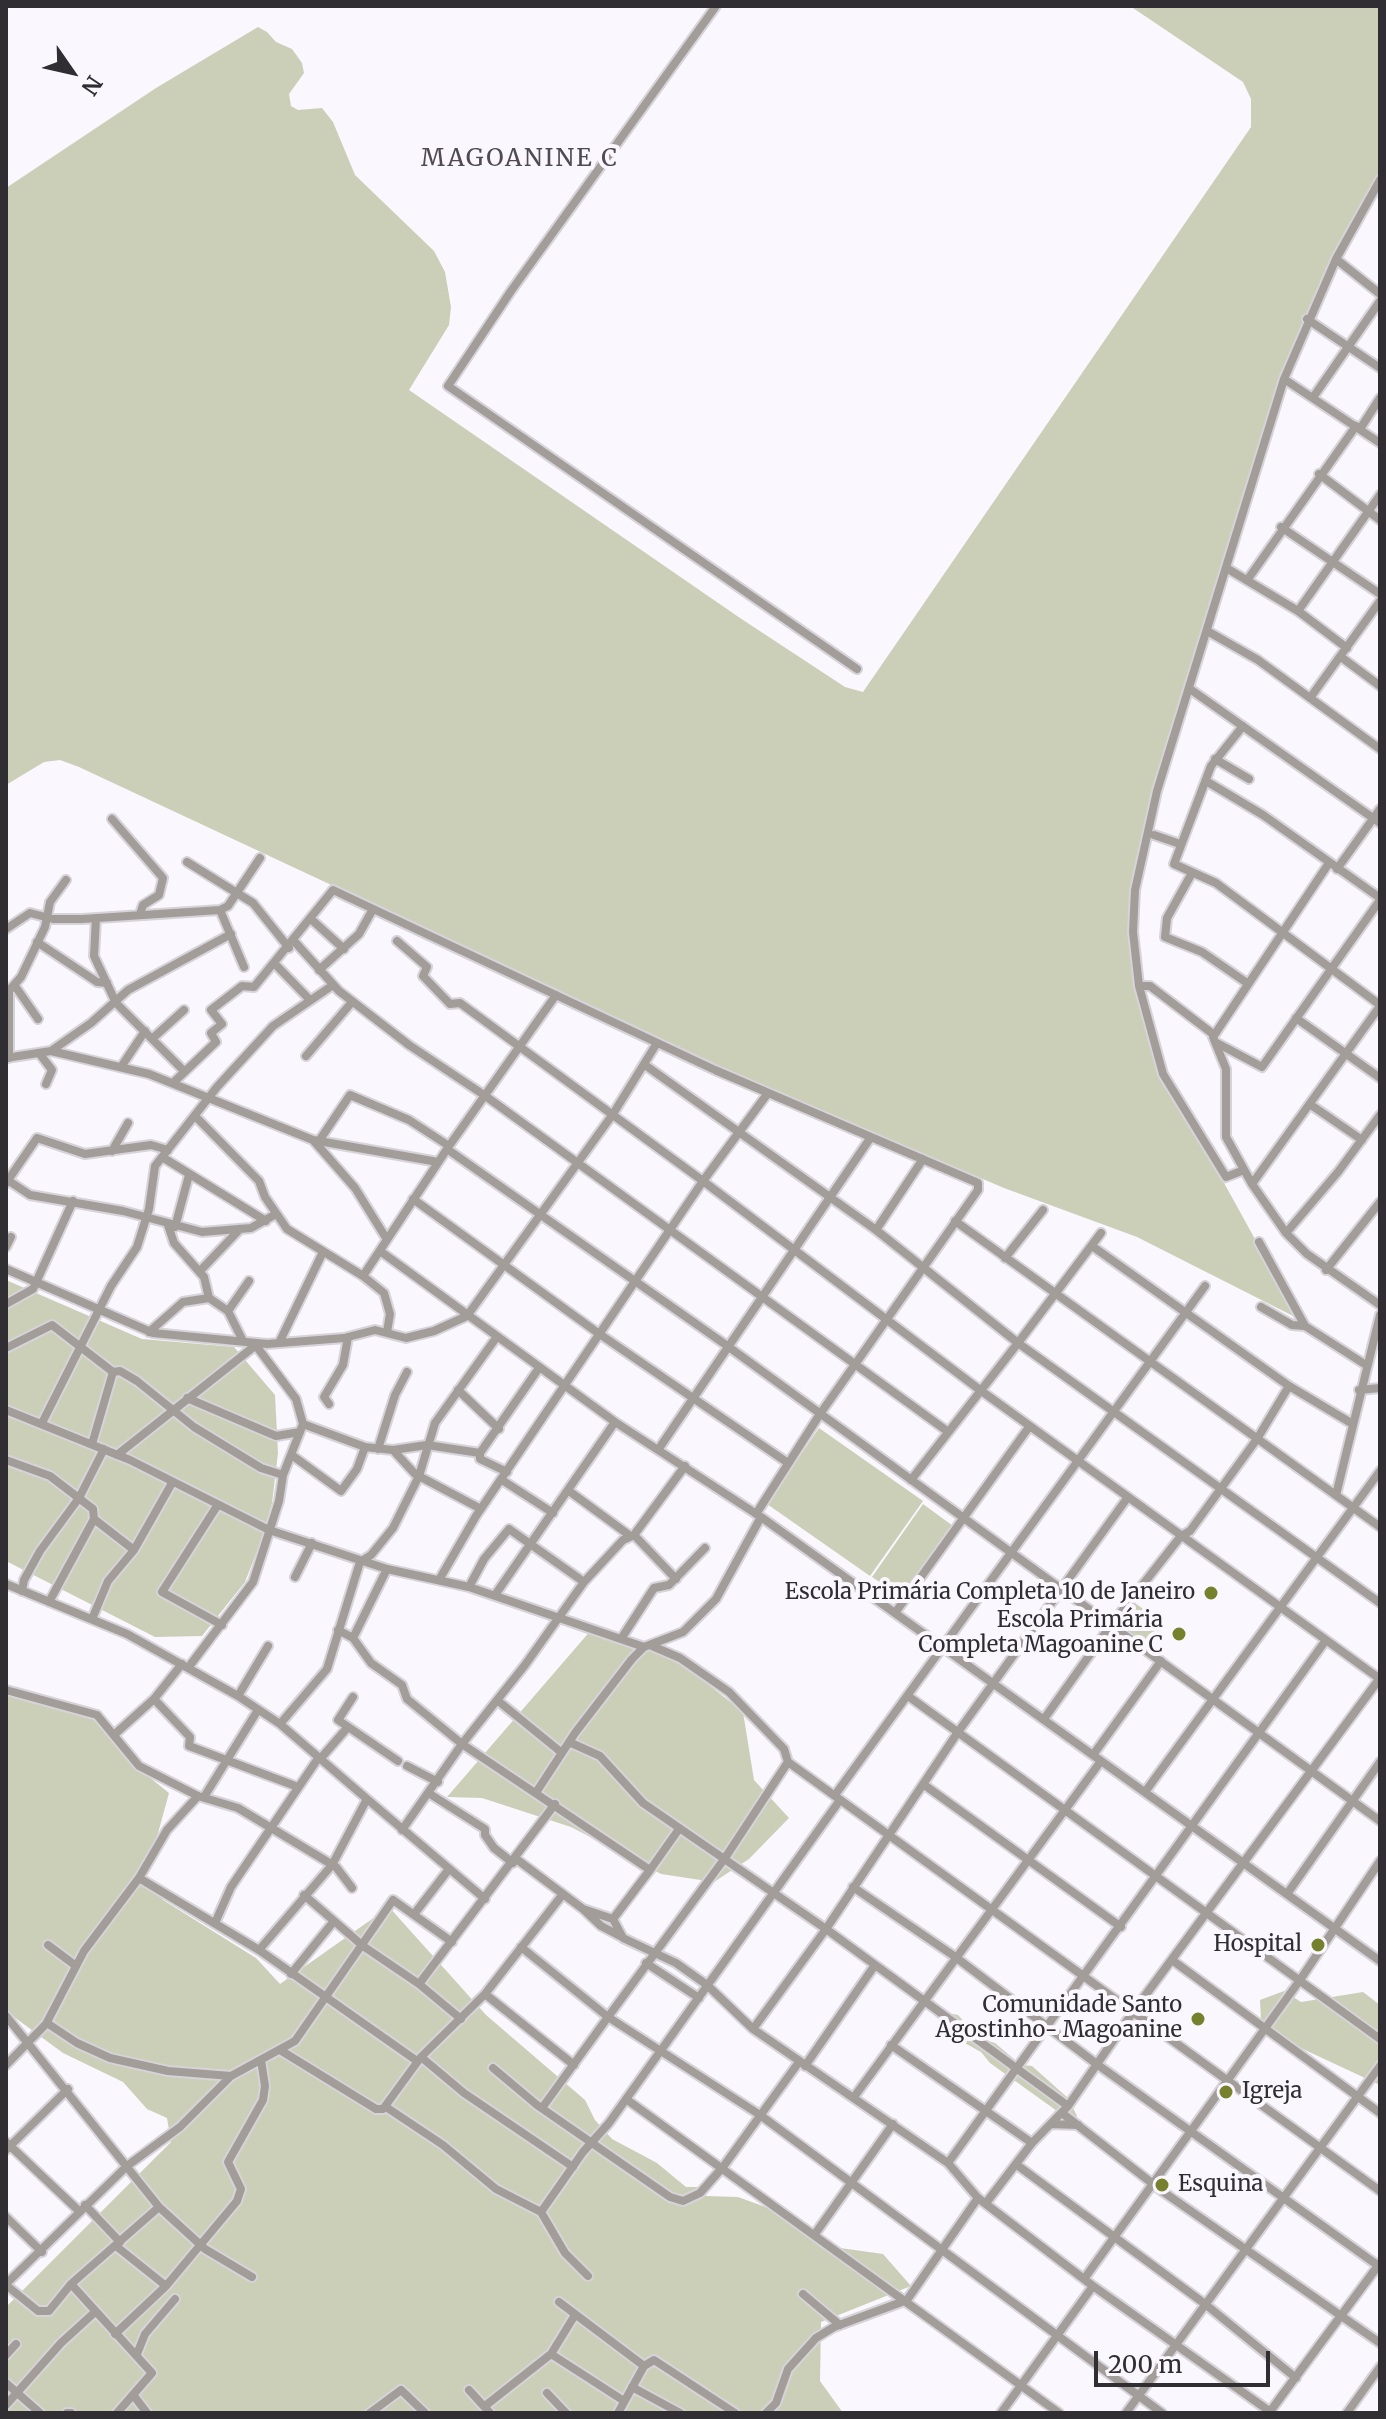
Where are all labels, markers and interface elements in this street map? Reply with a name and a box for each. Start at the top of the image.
north arrow [32,32,112,112]
text: N [75,70,108,100]
district label: MAGOANINE C [421,145,619,173]
place label: Escola Primária Completa 10 de Janeiro [785,1580,1195,1606]
marker: Escola Primária Completa 10 de Janeiro [1202,1584,1220,1602]
place label: Escola Primária Completa Magoanine C [918,1608,1163,1660]
marker: Escola Primária Completa Magoanine C [1170,1625,1188,1643]
place label: Hospital [1213,1932,1302,1958]
marker: Hospital [1309,1936,1327,1954]
place label: Comunidade Santo Agostinho- Magoanine [936,1993,1182,2044]
marker: Comunidade Santo Agostinho- Magoanine [1189,2010,1207,2028]
place label: Igreja [1242,2079,1302,2105]
marker: Igreja [1217,2083,1235,2101]
place label: Esquina [1178,2172,1263,2198]
marker: Esquina [1153,2176,1171,2194]
scale bar [1098,2335,1274,2385]
text: 200 m [1108,2349,1182,2380]

